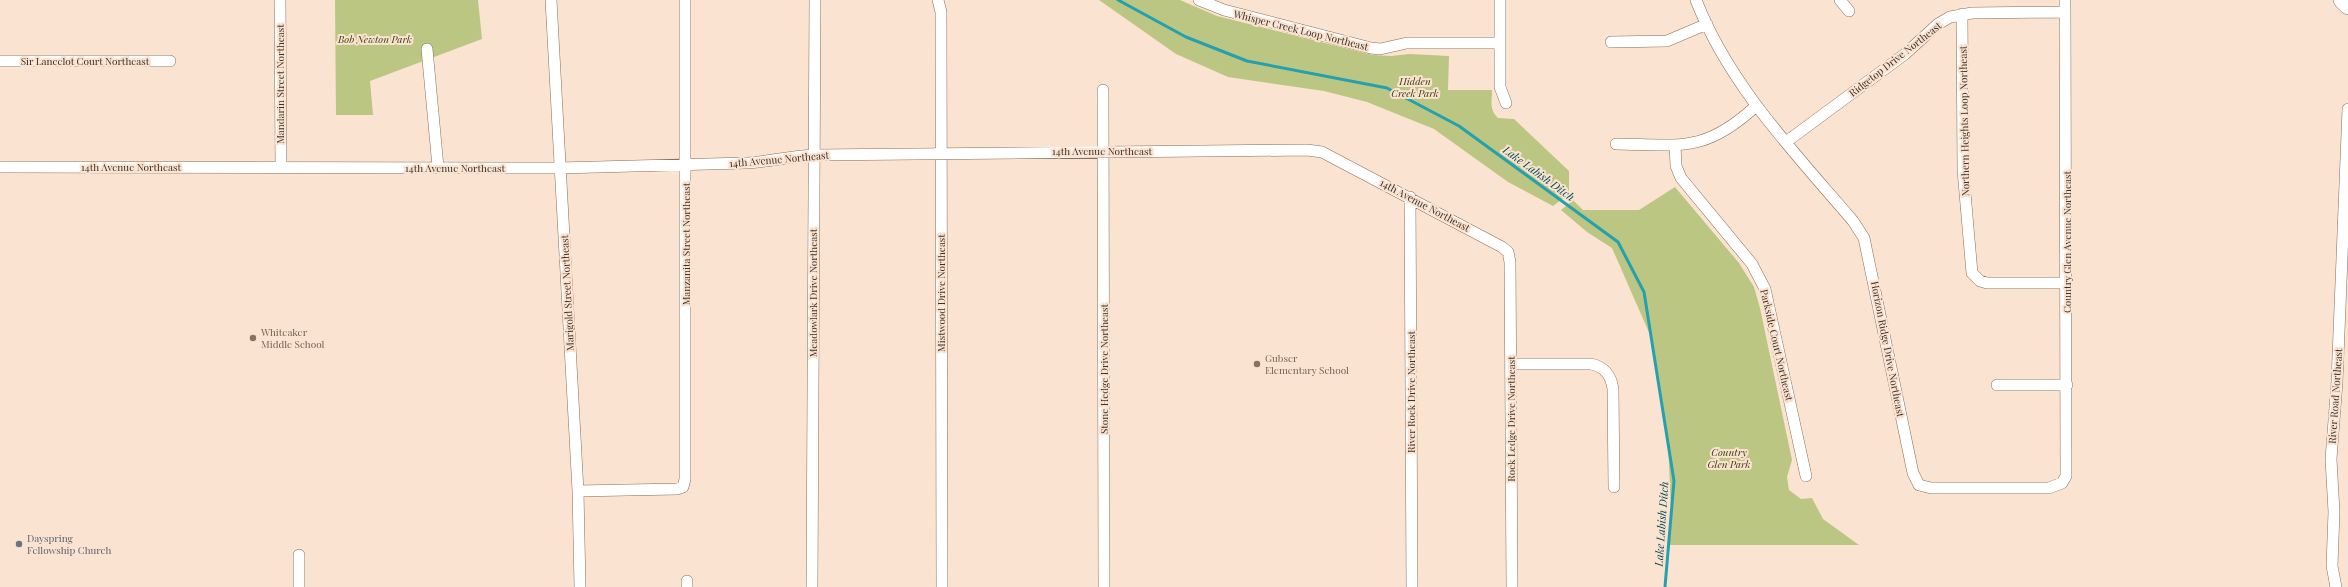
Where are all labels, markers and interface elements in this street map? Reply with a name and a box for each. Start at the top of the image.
street label: Whisper Creek Loop Northeast [1231,6,1370,54]
street label: Ridgetop Drive Northeast [1846,18,1945,100]
street label: Mandarin Street Northeast [273,24,287,144]
park label: Bob Newton Park [337,32,412,46]
street label: Northern Heights Loop Northeast [1956,45,1972,196]
street label: Sir Lancelot Court Northeast [21,54,150,68]
park label: Hidden Creek Park [1391,74,1439,100]
water label: Lake Labish Ditch [1499,141,1578,204]
street label: 14th Avenue Northeast [1052,144,1152,158]
street label: 14th Avenue Northeast [729,148,830,170]
street label: 14th Avenue Northeast [81,160,181,174]
street label: 14th Avenue Northeast [405,161,505,175]
street label: Country Glen Avenue Northeast [2060,170,2074,313]
street label: 14th Avenue Northeast [1378,175,1473,235]
street label: Manzanita Street Northeast [679,182,693,305]
street label: Meadowlark Drive Northeast [806,228,820,357]
street label: Marigold Street Northeast [557,234,577,351]
street label: Mistwood Drive Northeast [934,234,948,352]
street label: Horizon Ridge Drive Northeast [1868,280,1908,419]
street label: Parkside Court Northeast [1757,288,1797,403]
street label: Stone Hedge Drive Northeast [1097,303,1111,434]
place label: Whiteaker Middle School [260,325,325,351]
street label: River Rock Drive Northeast [1404,331,1418,453]
marker: Whiteaker Middle School [248,333,258,343]
street label: River Road Northeast [2325,347,2345,444]
place label: Gubser Elementary School [1265,351,1349,377]
street label: Rock Ledge Drive Northeast [1504,356,1518,482]
marker: Gubser Elementary School [1252,359,1262,369]
park label: Country Glen Park [1708,445,1750,471]
water label: Lake Labish Ditch [1650,481,1671,568]
place label: Dayspring Fellowship Church [27,531,111,557]
marker: Dayspring Fellowship Church [14,539,24,549]

